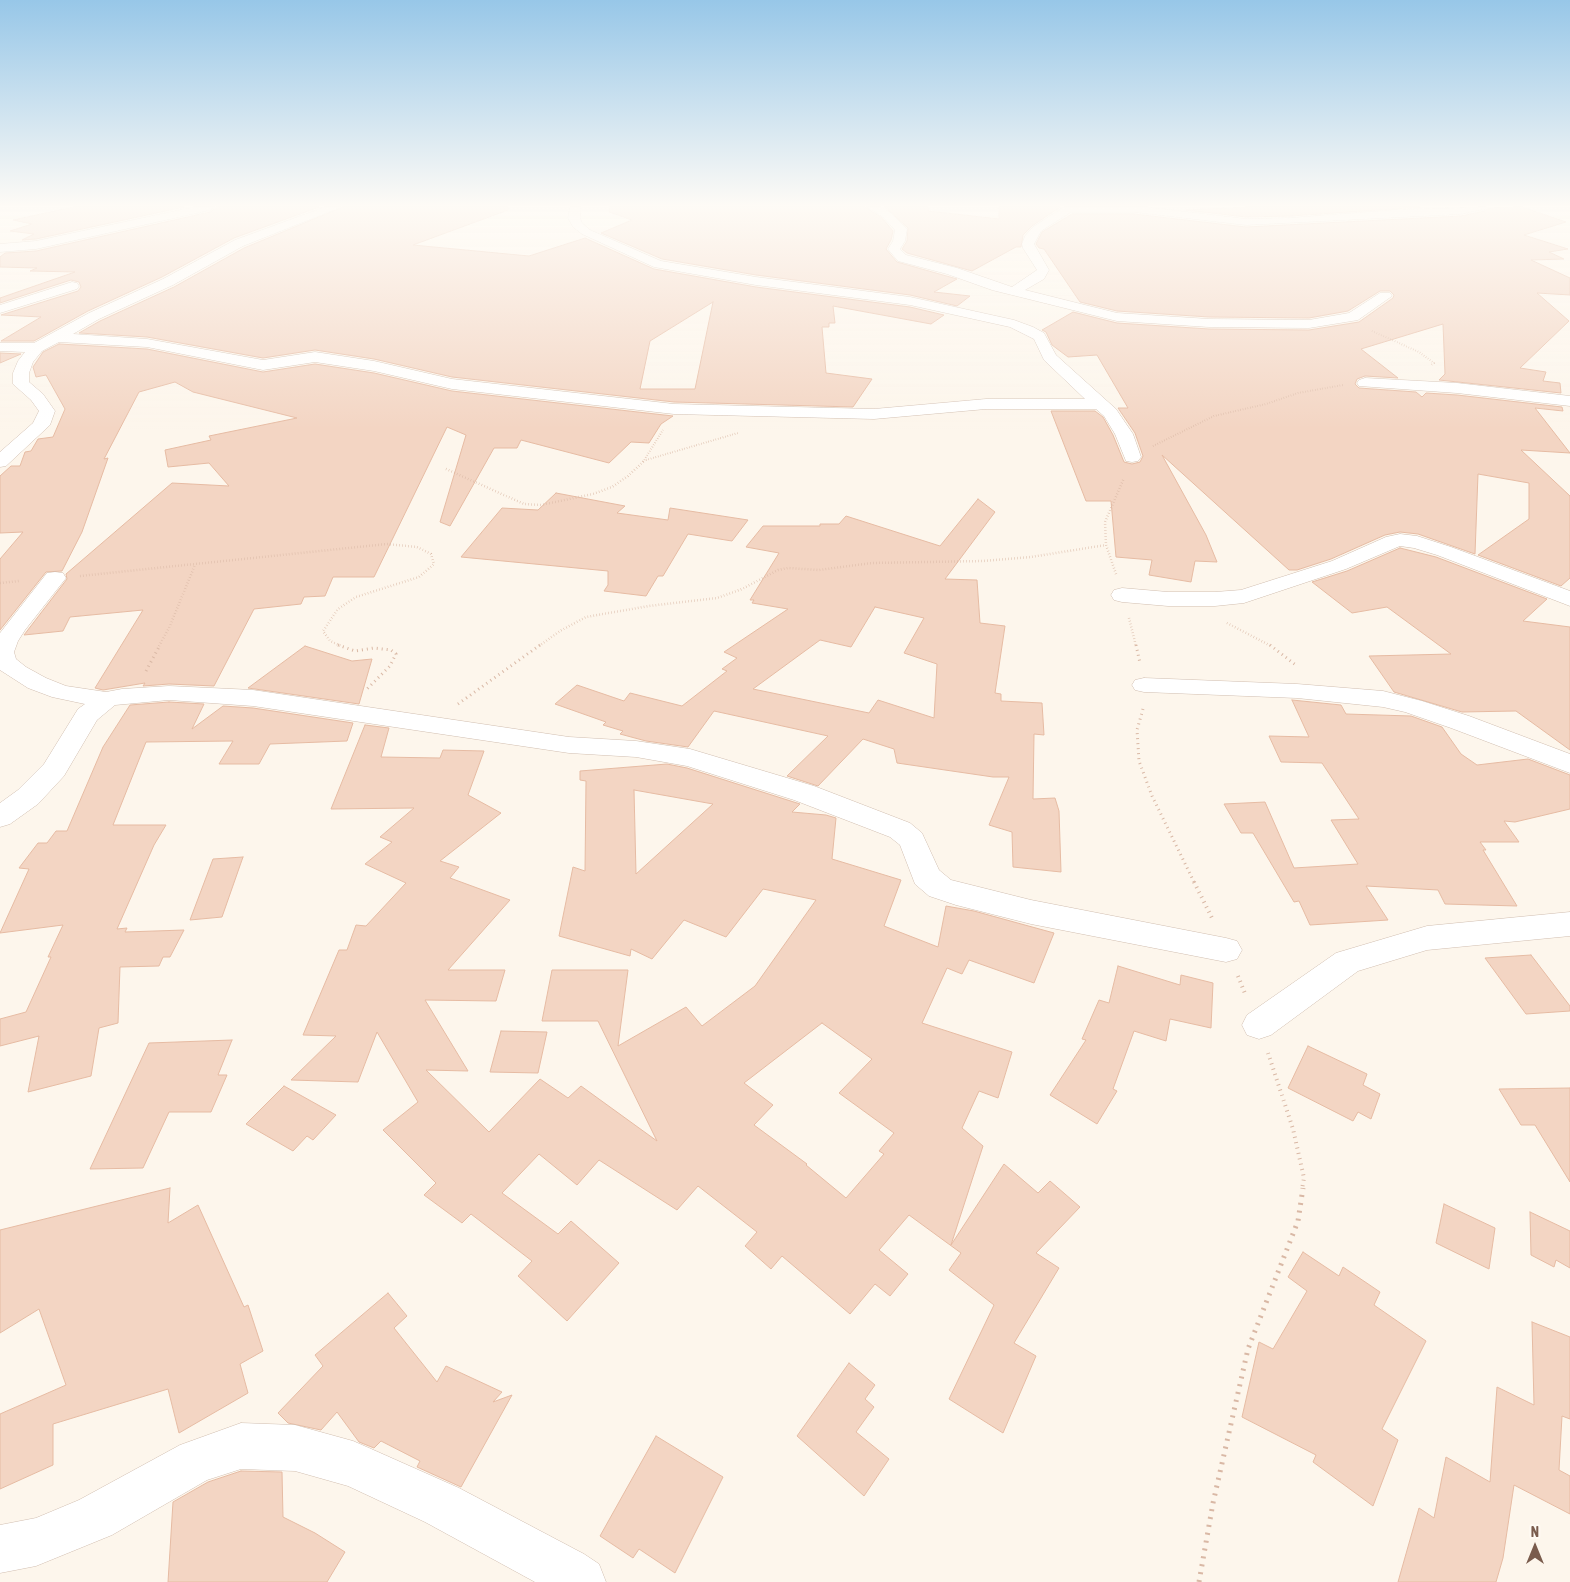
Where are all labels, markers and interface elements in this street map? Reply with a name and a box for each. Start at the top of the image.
north arrow [1510,1522,1560,1572]
text: N [1531,1524,1539,1540]

